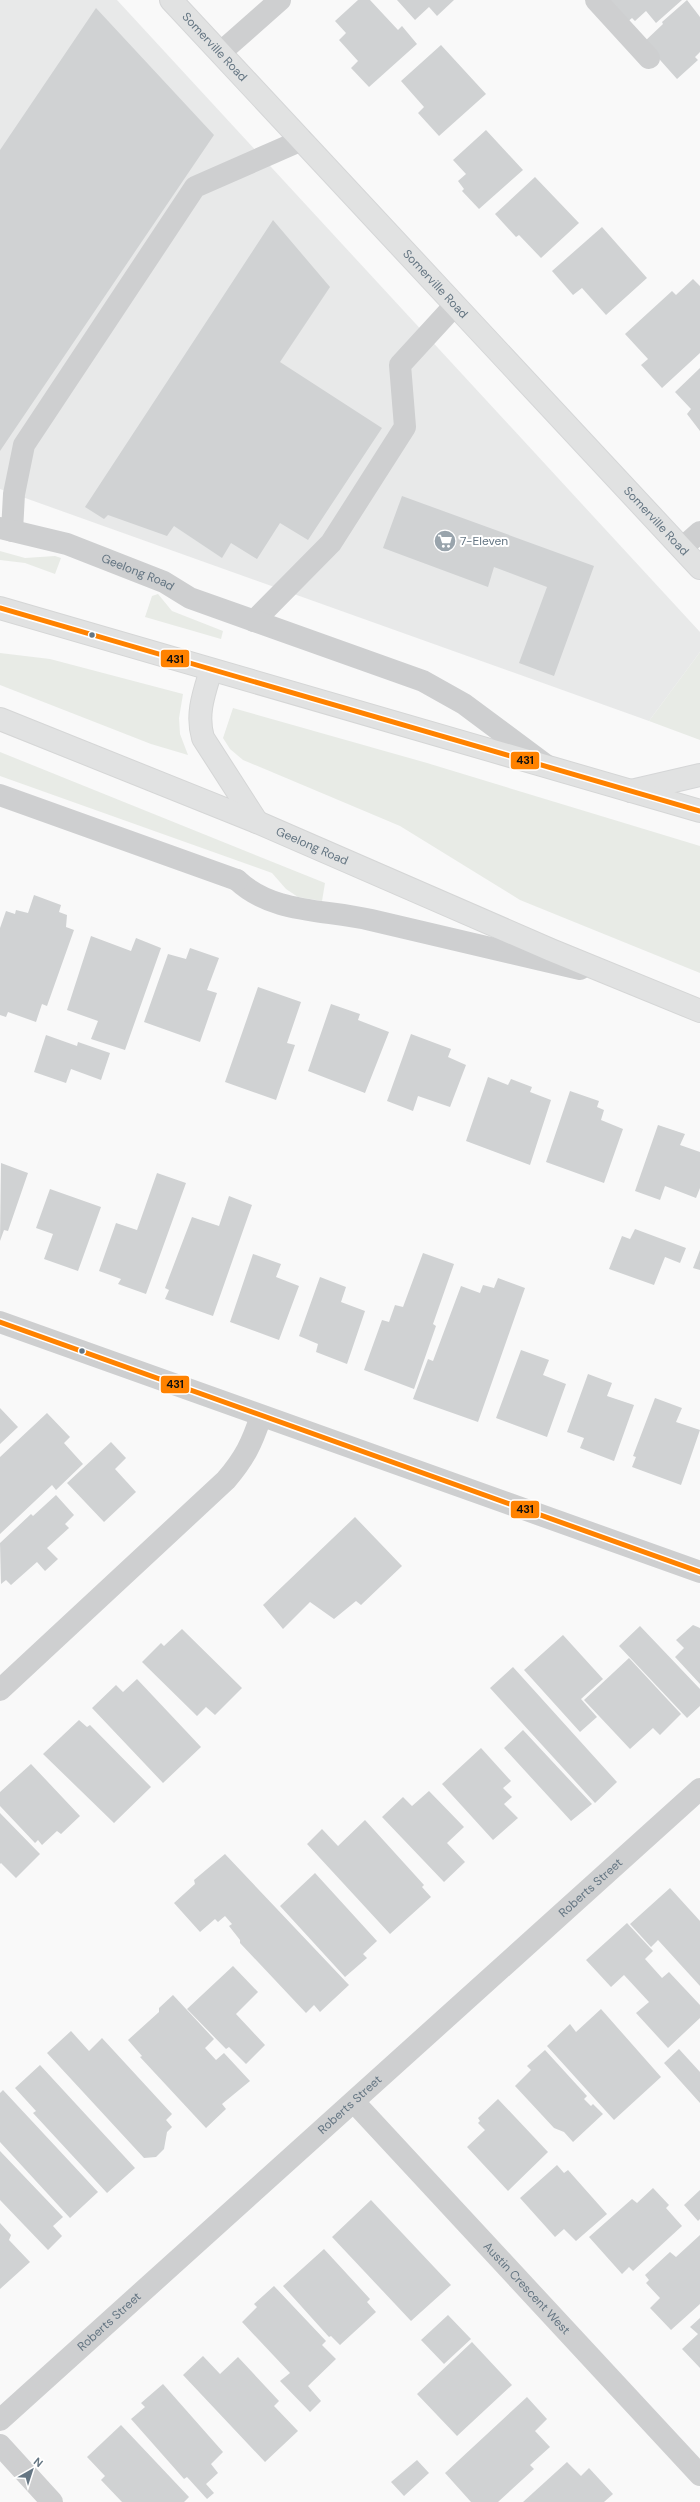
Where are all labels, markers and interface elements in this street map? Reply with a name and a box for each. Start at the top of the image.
street label: Somerville Road [179,9,251,85]
street label: Somerville Road [399,246,472,322]
street label: Somerville Road [620,483,692,559]
supermarket icon: 7-Eleven [432,528,458,554]
place label: 7-Eleven [460,533,508,549]
street label: Geelong Road [99,550,177,594]
unlabelled marker [87,630,97,640]
line badge: 431 [160,649,190,668]
text: 431 [166,652,184,666]
line badge: 431 [510,751,540,770]
text: 431 [516,753,534,767]
street label: Geelong Road [273,823,351,869]
unlabelled marker [77,1346,87,1356]
line badge: 431 [160,1375,190,1394]
text: 431 [166,1377,184,1391]
line badge: 431 [510,1500,540,1519]
text: 431 [516,1502,534,1516]
street label: Roberts Street [555,1855,626,1921]
street label: Roberts Street [315,2071,385,2138]
street label: Austin Crescent West [480,2239,574,2338]
street label: Roberts Street [74,2288,145,2355]
north arrow [12,2450,52,2490]
text: N [31,2454,46,2470]

